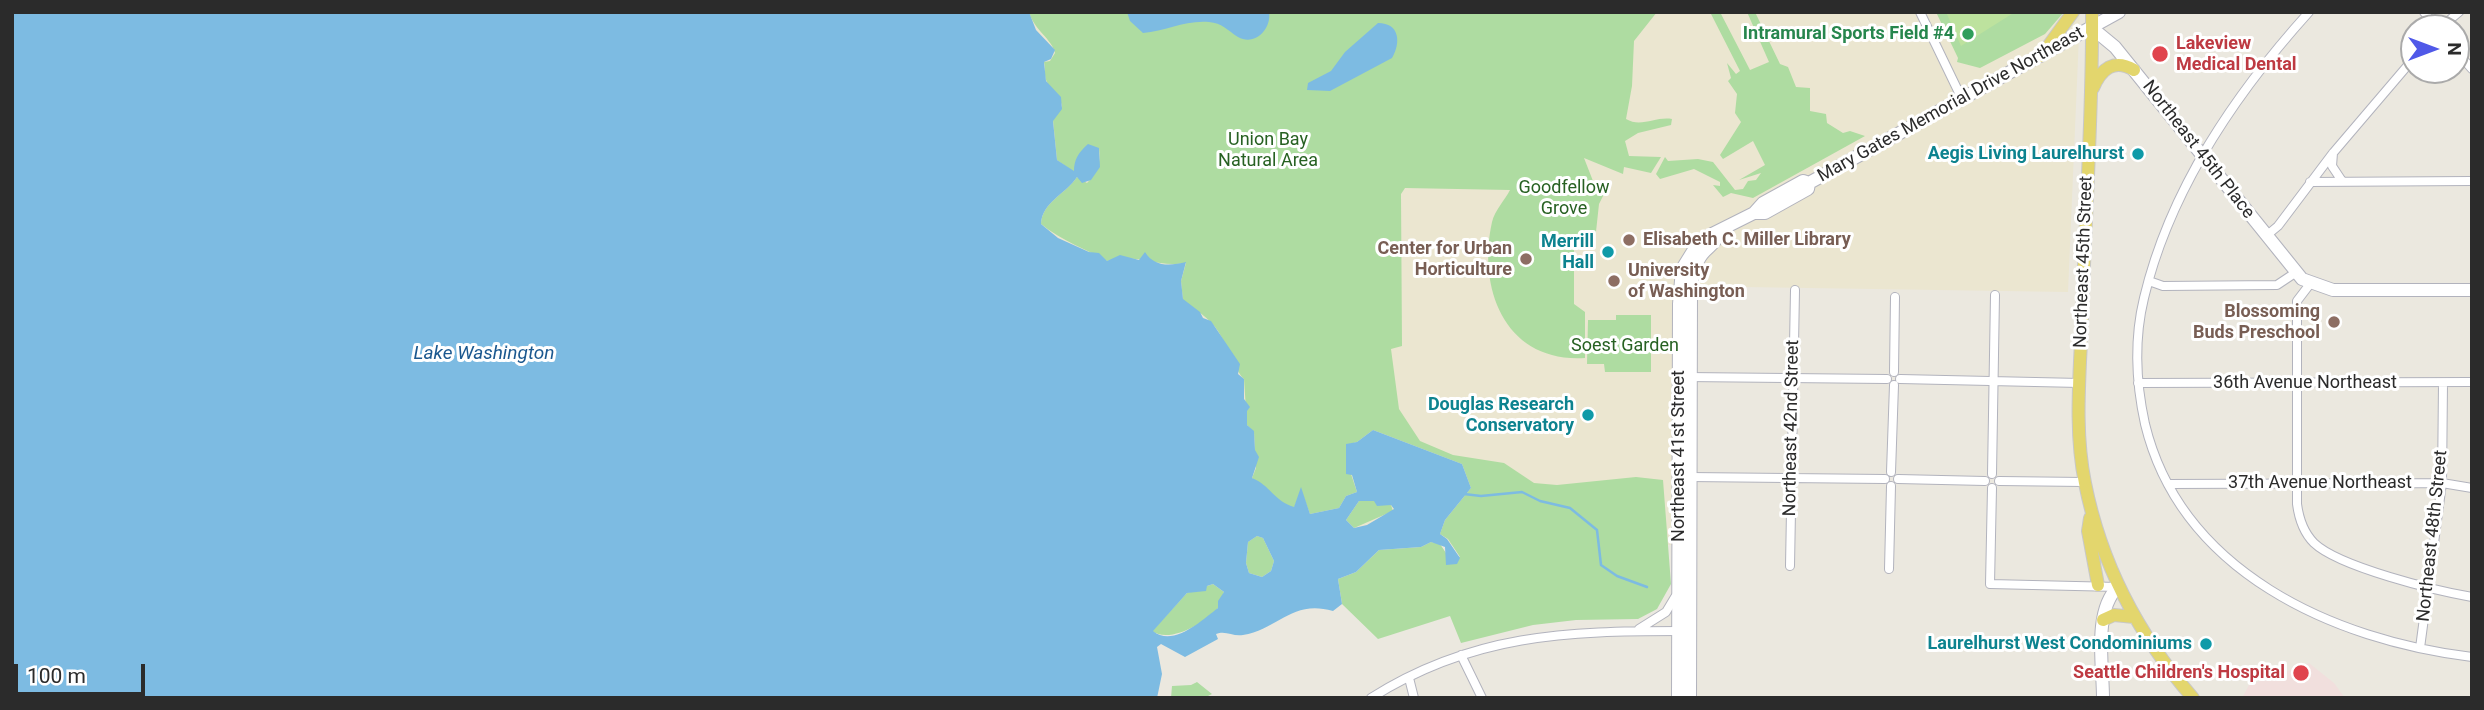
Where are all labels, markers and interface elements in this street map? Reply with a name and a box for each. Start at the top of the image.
north arrow [2400,14,2470,84]
place label: Intramural Sports Field #4 [1743,23,1954,45]
street label: Mary Gates Memorial Drive Northeast [1814,23,2088,187]
marker: Intramural Sports Field #4 [1960,26,1976,42]
place label: Lakeview Medical Dental [2176,33,2297,76]
text: N [2443,42,2466,56]
marker: Lakeview Medical Dental [2150,44,2170,64]
street label: Northeast 45th Place [2137,77,2259,223]
park label: Union Bay Natural Area [1218,129,1318,172]
place label: Aegis Living Laurelhurst [1928,143,2124,165]
marker: Aegis Living Laurelhurst [2130,146,2146,162]
street label: Northeast 45th Street [2070,175,2098,349]
park label: Goodfellow Grove [1518,177,1610,220]
place label: Elisabeth C. Miller Library [1643,229,1851,251]
place label: Merrill Hall [1541,231,1594,274]
marker: Elisabeth C. Miller Library [1621,232,1637,248]
place label: Center for Urban Horticulture [1378,238,1512,280]
marker: Merrill Hall [1600,244,1616,260]
marker: Center for Urban Horticulture [1518,251,1534,267]
place label: University of Washington [1628,260,1745,302]
marker: University of Washington [1606,273,1622,289]
place label: Blossoming Buds Preschool [2193,301,2320,344]
marker: Blossoming Buds Preschool [2326,314,2342,330]
park label: Soest Garden [1571,335,1679,357]
street label: Northeast 42nd Street [1780,339,1804,517]
water label: Lake Washington [414,343,554,365]
street label: Northeast 41st Street [1668,370,1690,542]
street label: 36th Avenue Northeast [2213,372,2397,394]
place label: Douglas Research Conservatory [1428,394,1574,436]
marker: Douglas Research Conservatory [1580,407,1596,423]
street label: Northeast 48th Street [2413,449,2453,623]
street label: 37th Avenue Northeast [2228,472,2412,494]
place label: Laurelhurst West Condominiums [1928,633,2192,655]
marker: Laurelhurst West Condominiums [2198,636,2214,652]
scale bar [18,650,149,694]
place label: Seattle Children's Hospital [2073,662,2285,684]
marker: Seattle Children's Hospital [2291,663,2311,683]
text: 100 m [27,664,86,688]

